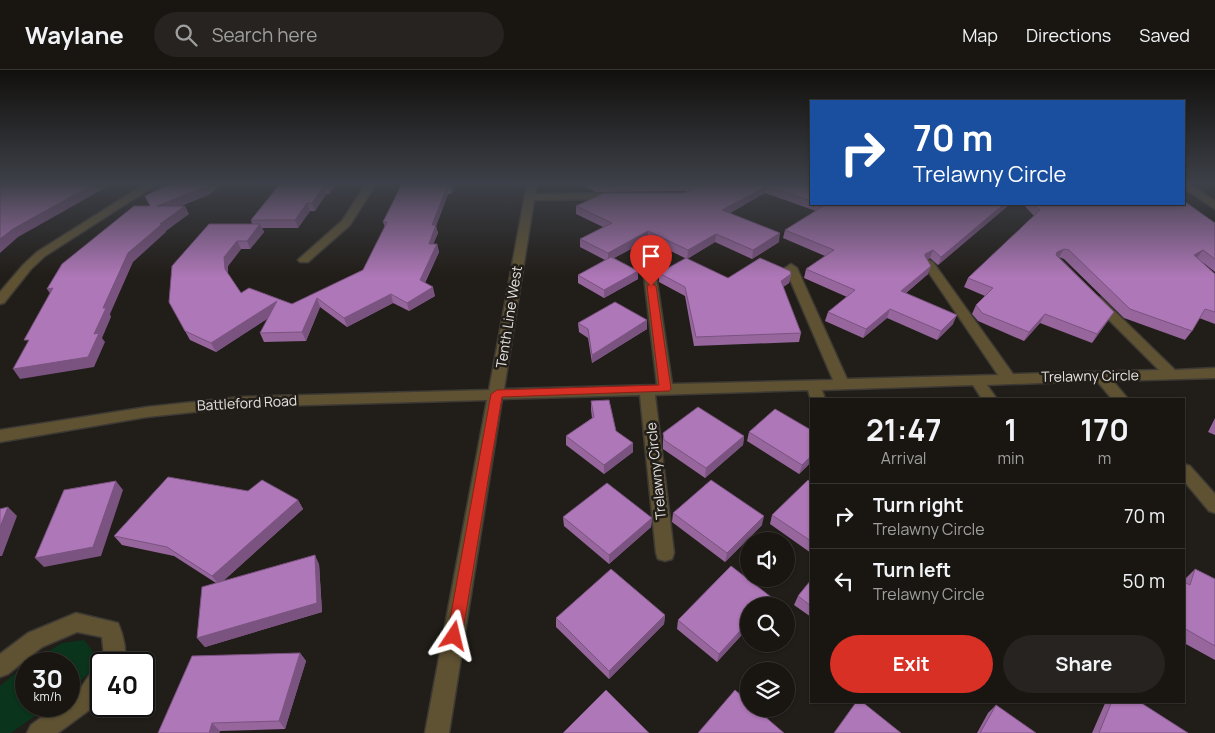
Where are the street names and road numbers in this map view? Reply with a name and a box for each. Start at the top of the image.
street label: Tenth Line West [491,264,526,369]
street label: Trelawny Circle [1041,365,1139,386]
street label: Battleford Road [196,390,298,415]
street label: Trelawny Circle [641,421,670,521]

